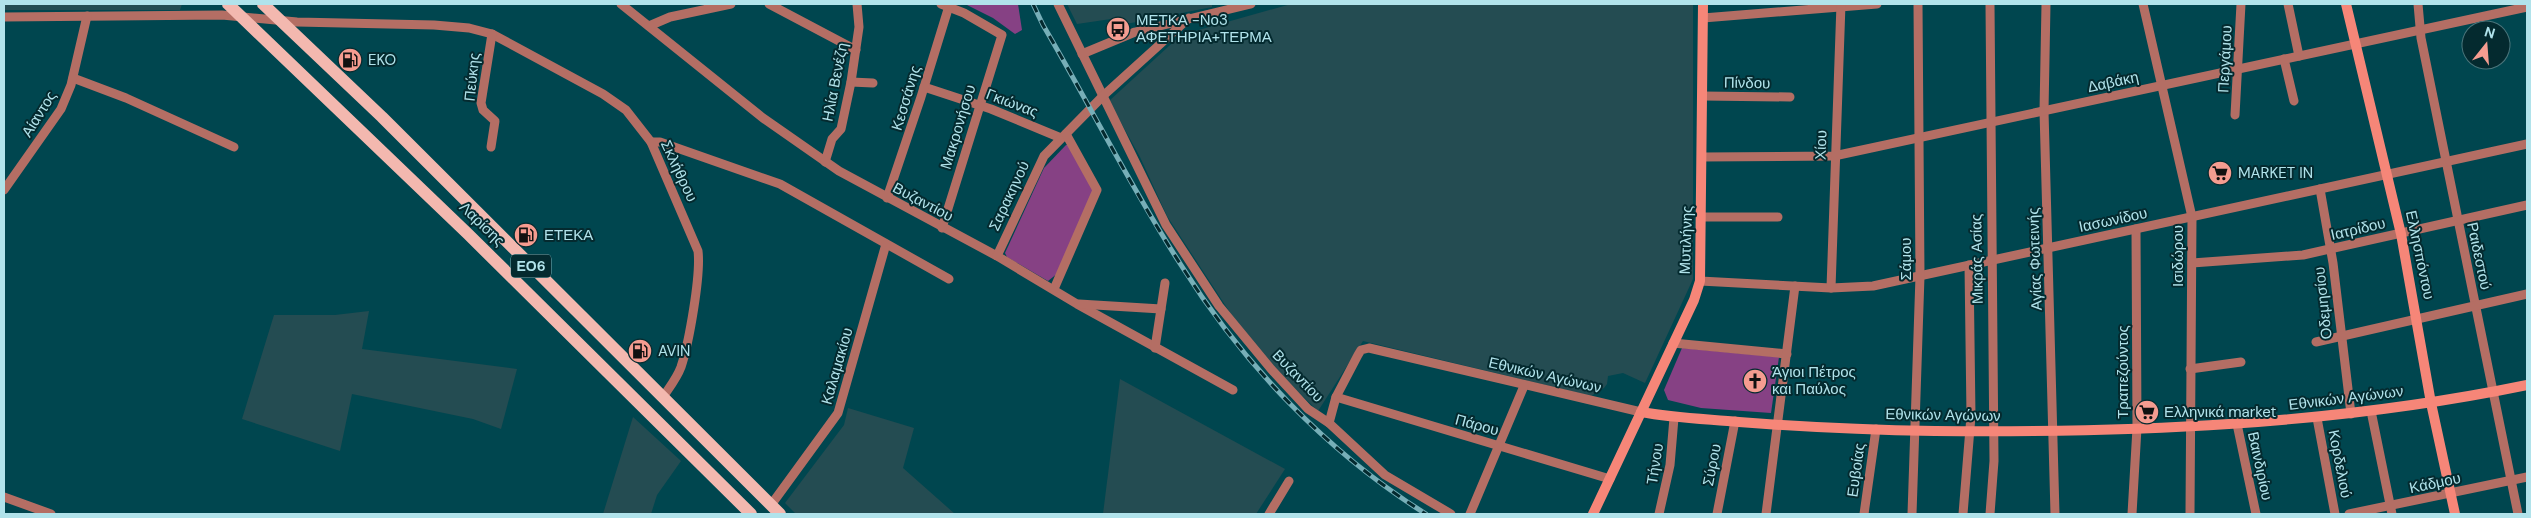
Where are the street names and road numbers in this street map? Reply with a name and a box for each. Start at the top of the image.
street label: Περγάμου [2213,25,2237,93]
street label: Ηλία Βενέζη [818,41,852,123]
street label: Πεύκης [460,52,484,102]
street label: Κεσσάνης [887,63,925,133]
street label: Δαβάκη [2086,67,2140,97]
street label: Πίνδου [1724,73,1770,93]
street label: Μακρονήσου [936,82,980,172]
street label: Γκιώνας [983,84,1041,122]
street label: Αίαντος [17,87,61,141]
street label: Χίου [1810,130,1832,160]
street label: Σκλήθρου [656,137,702,205]
street label: Σαρακηνού [984,158,1034,234]
street label: Βυζαντίου [889,178,957,226]
street label: Λαρίσης [455,198,509,250]
street label: Ιασωνίδου [2077,203,2149,237]
street label: Μυτιλήνης [1675,205,1697,275]
street label: Αγίας Φωτεινής [2023,207,2047,311]
street label: Ελλησπόντου [2401,209,2439,301]
street label: Ιατρίδου [2329,213,2387,245]
street label: Μικράς Ασίας [1966,214,1988,304]
street label: Ραιδεστού [2462,220,2496,292]
street label: Ισιδώρου [2168,225,2188,287]
street label: Σάμου [1896,237,1916,281]
road number: ΕΟ6 [511,255,551,278]
street label: Οδεμησίου [2309,266,2337,340]
street label: Καλαμακίου [816,325,858,407]
street label: Τραπεζούντος [2113,325,2133,419]
street label: Βυζαντίου [1268,345,1328,407]
street label: Εθνικών Αγώνων [1487,352,1603,398]
street label: Εθνικών Αγώνων [2288,381,2404,415]
street label: Εθνικών Αγώνων [1885,404,2001,426]
street label: Πάρου [1453,410,1501,440]
street label: Κορδελιού [2324,428,2356,500]
street label: Βαινδιρίου [2243,430,2277,502]
street label: Τήνου [1642,442,1668,486]
street label: Σύρου [1698,442,1726,488]
street label: Ευβοίας [1842,442,1870,498]
street label: Κάδμου [2407,468,2463,498]

